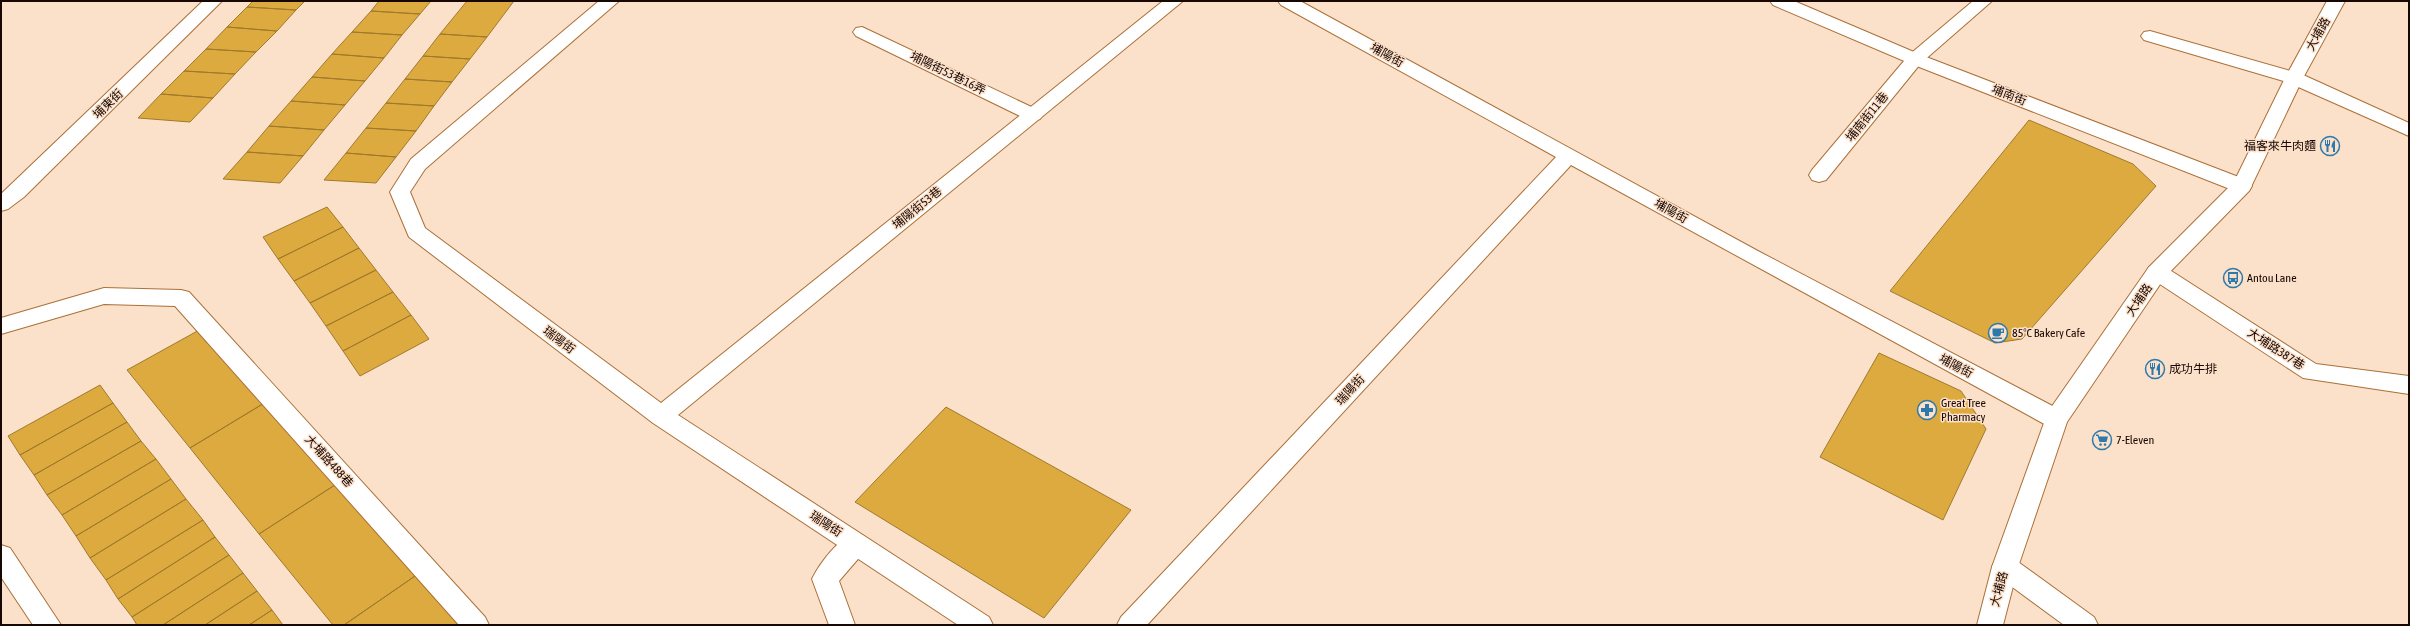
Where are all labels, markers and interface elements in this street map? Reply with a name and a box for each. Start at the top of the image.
street label: 大埔路 [2303,15,2333,53]
street label: 埔陽街 [1368,40,1406,70]
street label: 埔陽街53巷16弄 [908,49,988,97]
street label: 埔南街 [1990,82,2028,108]
street label: 埔東街 [90,86,126,122]
street label: 埔南街11巷 [1843,90,1891,144]
restaurant icon: 福客來牛肉麵 [2319,135,2341,157]
place label: 福客來牛肉麵 [2244,139,2316,153]
street label: 埔陽街53巷 [890,184,944,232]
street label: 埔陽街 [1652,196,1690,226]
bus stop icon: Antou Lane [2222,267,2244,289]
place label: Antou Lane [2247,271,2297,285]
street label: 大埔路 [2123,281,2155,319]
cafe icon: 85°C Bakery Cafe [1987,322,2009,344]
street label: 瑞陽街 [540,324,578,356]
street label: 大埔路387巷 [2245,325,2307,373]
place label: 85°C Bakery Cafe [2012,326,2085,340]
street label: 埔陽街 [1937,351,1975,381]
restaurant icon: 成功牛排 [2144,358,2166,380]
place label: 成功牛排 [2169,362,2217,376]
street label: 瑞陽街 [1333,372,1367,408]
place label: Great Tree Pharmacy [1941,396,1986,424]
pharmacy icon: Great Tree Pharmacy [1916,399,1938,421]
supermarket icon: 7-Eleven [2091,429,2113,451]
street label: 大埔路488巷 [302,432,356,490]
place label: 7-Eleven [2116,433,2154,447]
street label: 瑞陽街 [807,508,845,540]
street label: 大埔路 [1988,570,2010,608]

